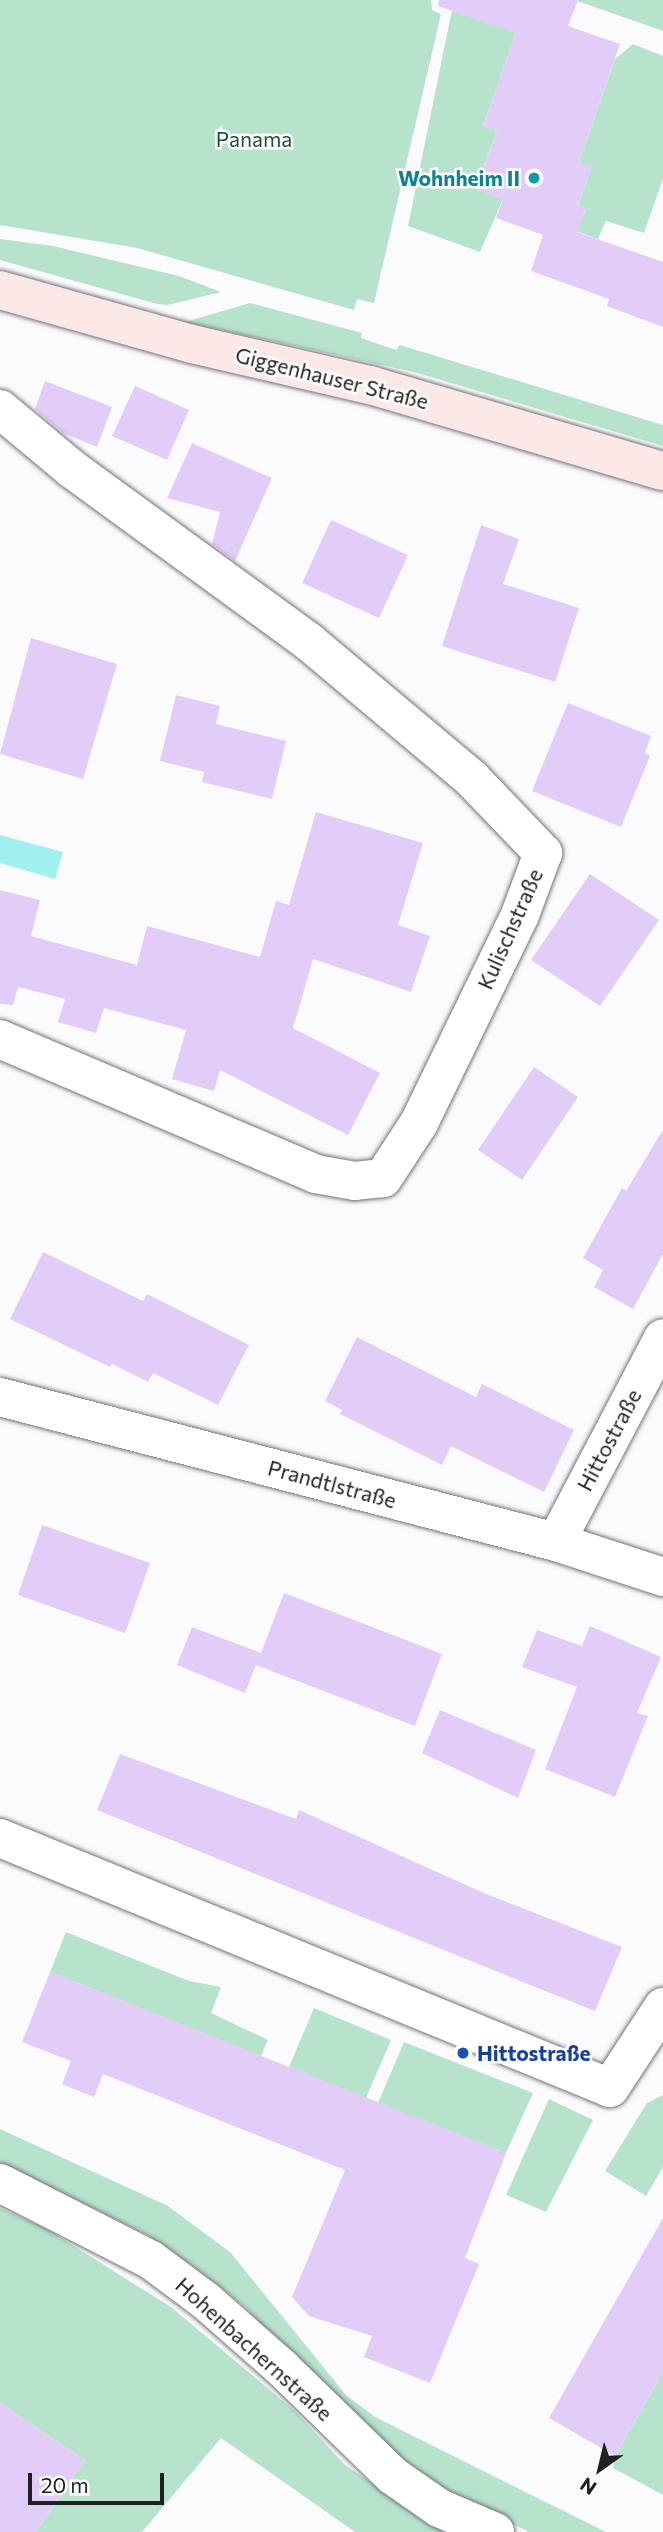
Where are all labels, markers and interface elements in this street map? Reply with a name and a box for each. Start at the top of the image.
park label: Panama [216,126,292,152]
place label: Wohnheim II [398,165,520,191]
marker: Wohnheim II [526,170,542,186]
street label: Giggenhauser Straße [233,342,431,414]
street label: Kulischstraße [472,865,548,993]
street label: Hittostraße [572,1385,646,1495]
street label: Prandtlstraße [265,1455,399,1513]
place label: Hittostraße [477,2040,591,2066]
marker: Hittostraße [455,2045,471,2061]
street label: Hohenbachernstraße [171,2272,337,2426]
north arrow [565,2434,635,2504]
scale bar [32,2458,168,2502]
text: 20 m [41,2472,89,2497]
text: N [576,2473,600,2500]

